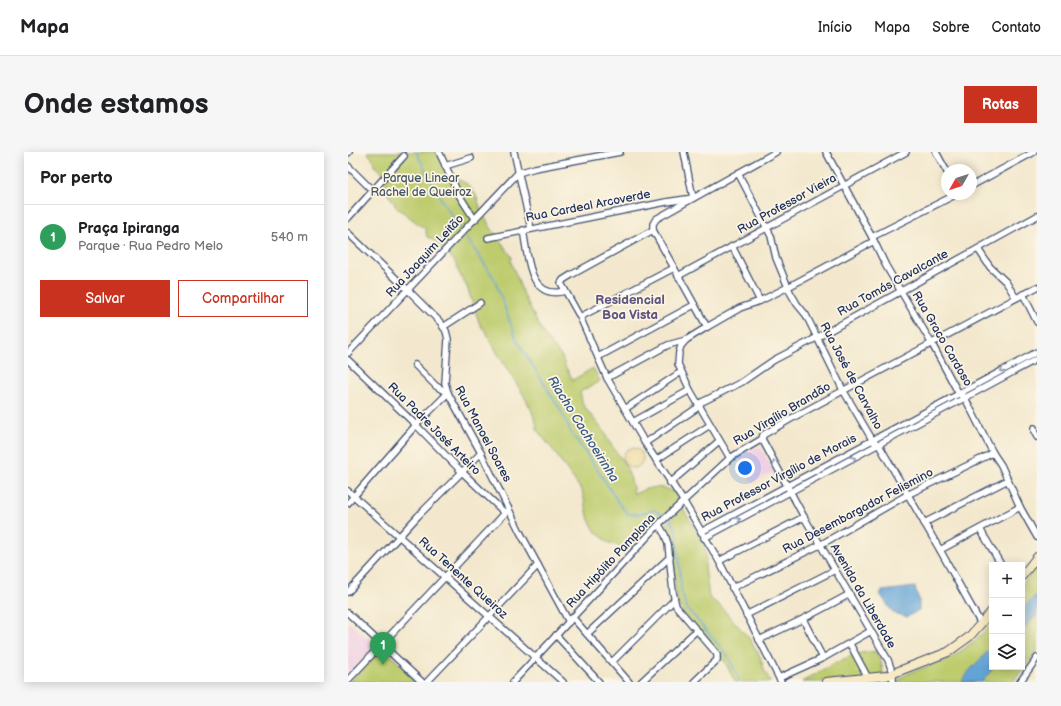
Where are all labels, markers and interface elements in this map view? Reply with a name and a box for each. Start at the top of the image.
text: Mapa [20,16,69,39]
text: Início [818,19,852,36]
text: Mapa [874,19,910,36]
text: Sobre [932,19,970,36]
text: Contato [992,19,1041,36]
button: Rotas [964,86,1037,123]
text: Onde estamos [24,88,209,121]
north arrow [941,164,977,200]
text: Por perto [40,168,113,188]
street label: Rua Professor Vieira [735,170,839,237]
park label: Parque Linear Rachel de Queiroz [370,171,472,200]
street label: Rua Cardeal Arcoverde [524,187,652,225]
street label: Rua Joaquim Leitão [383,211,467,300]
text: Praça Ipiranga [78,219,180,238]
text: 1 [50,229,56,245]
text: 540 m [271,229,308,245]
text: Parque · Rua Pedro Melo [78,238,223,254]
street label: Rua Tomás Cavalcante [835,246,951,320]
button: Salvar [40,280,170,317]
button: Compartilhar [178,280,308,317]
street label: Rua Graco Cardoso [909,289,975,389]
district label: Residencial Boa Vista [595,292,665,323]
street label: Rua José de Carvalho [816,320,886,432]
one-way arrow [999,366,1007,373]
water label: Riacho Cachoeirinha [544,373,622,485]
street label: Rua Virgílio Brandão [731,379,834,449]
street label: Rua Padre José Arteiro [385,380,484,479]
street label: Rua Manoel Soares [451,383,515,485]
street label: Rua Professor Virgílio de Morais [699,431,859,525]
one-way arrow [849,456,856,463]
your location [735,458,755,478]
one-way arrow [772,460,780,467]
street label: Rua Desembargador Felismino [780,465,936,557]
street label: Rua Hipólito Pamplona [563,511,659,611]
one-way arrow [734,517,742,525]
street label: Rua Tenente Queiroz [415,534,511,622]
street label: Avenida da Liberdade [827,541,899,651]
map controls [989,562,1025,670]
button: + [989,562,1025,598]
button: − [989,598,1025,634]
pin: 1 [370,632,396,665]
button: layers [989,634,1025,670]

